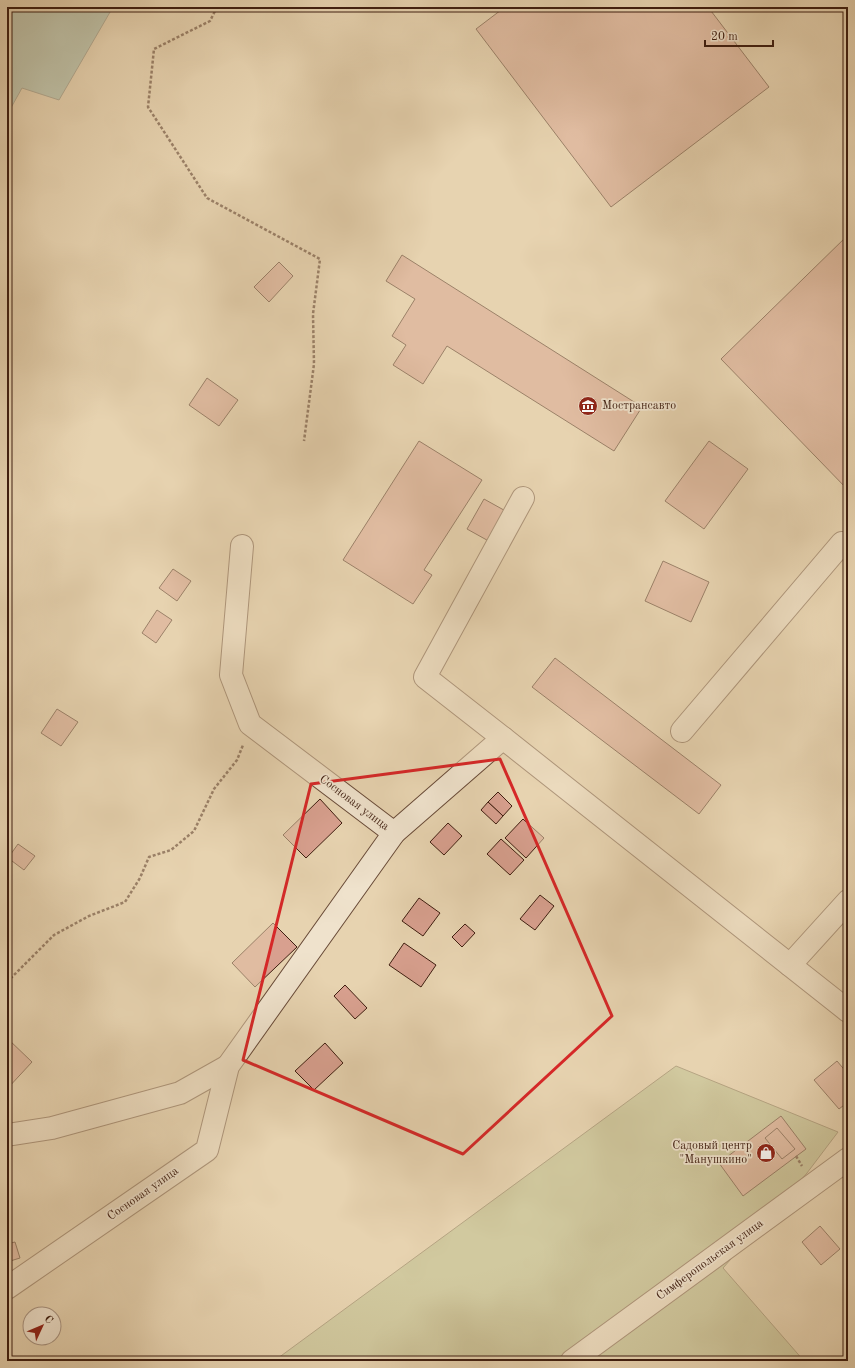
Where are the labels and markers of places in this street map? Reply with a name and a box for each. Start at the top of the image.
museum icon: Мострансавто [577,395,599,417]
place label: Мострансавто [602,400,676,412]
place label: Садовый центр "Манушкино" [672,1140,752,1166]
shop icon: Садовый центр "Манушкино" [755,1142,777,1164]

